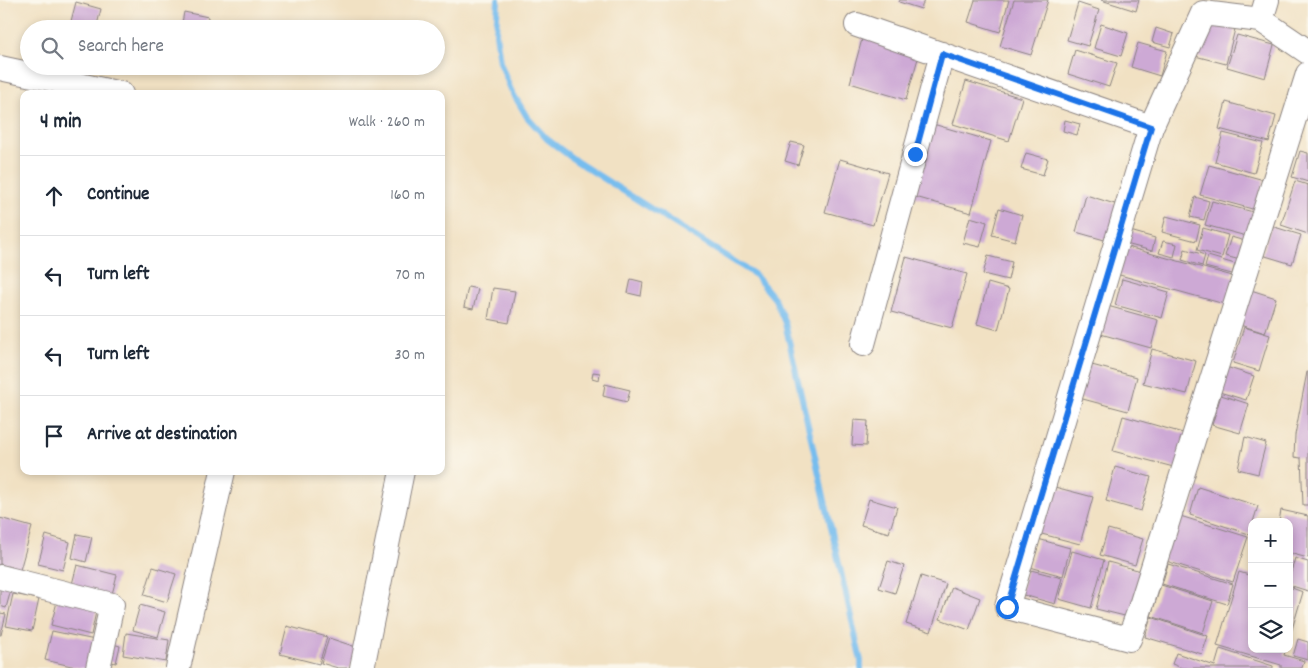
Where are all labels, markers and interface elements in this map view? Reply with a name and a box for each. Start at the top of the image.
search box [20,20,445,75]
icon: search [38,34,66,62]
text: Search here [78,34,164,61]
text: 4 min [40,108,82,138]
text: Walk · 260 m [349,111,425,134]
route end [904,143,927,166]
icon: ahead [40,182,68,210]
text: Continue [87,182,149,209]
text: 160 m [390,184,425,207]
icon: left [40,262,68,290]
text: Turn left [87,262,150,289]
text: 70 m [395,264,425,287]
icon: left [40,342,68,370]
text: Turn left [87,342,150,369]
text: 30 m [395,344,425,367]
icon: arrive [40,422,68,450]
text: Arrive at destination [87,422,237,449]
map controls [1248,518,1293,653]
button: + [1248,518,1293,563]
button: − [1248,563,1293,608]
route start [996,596,1019,619]
button: layers [1248,608,1293,653]

